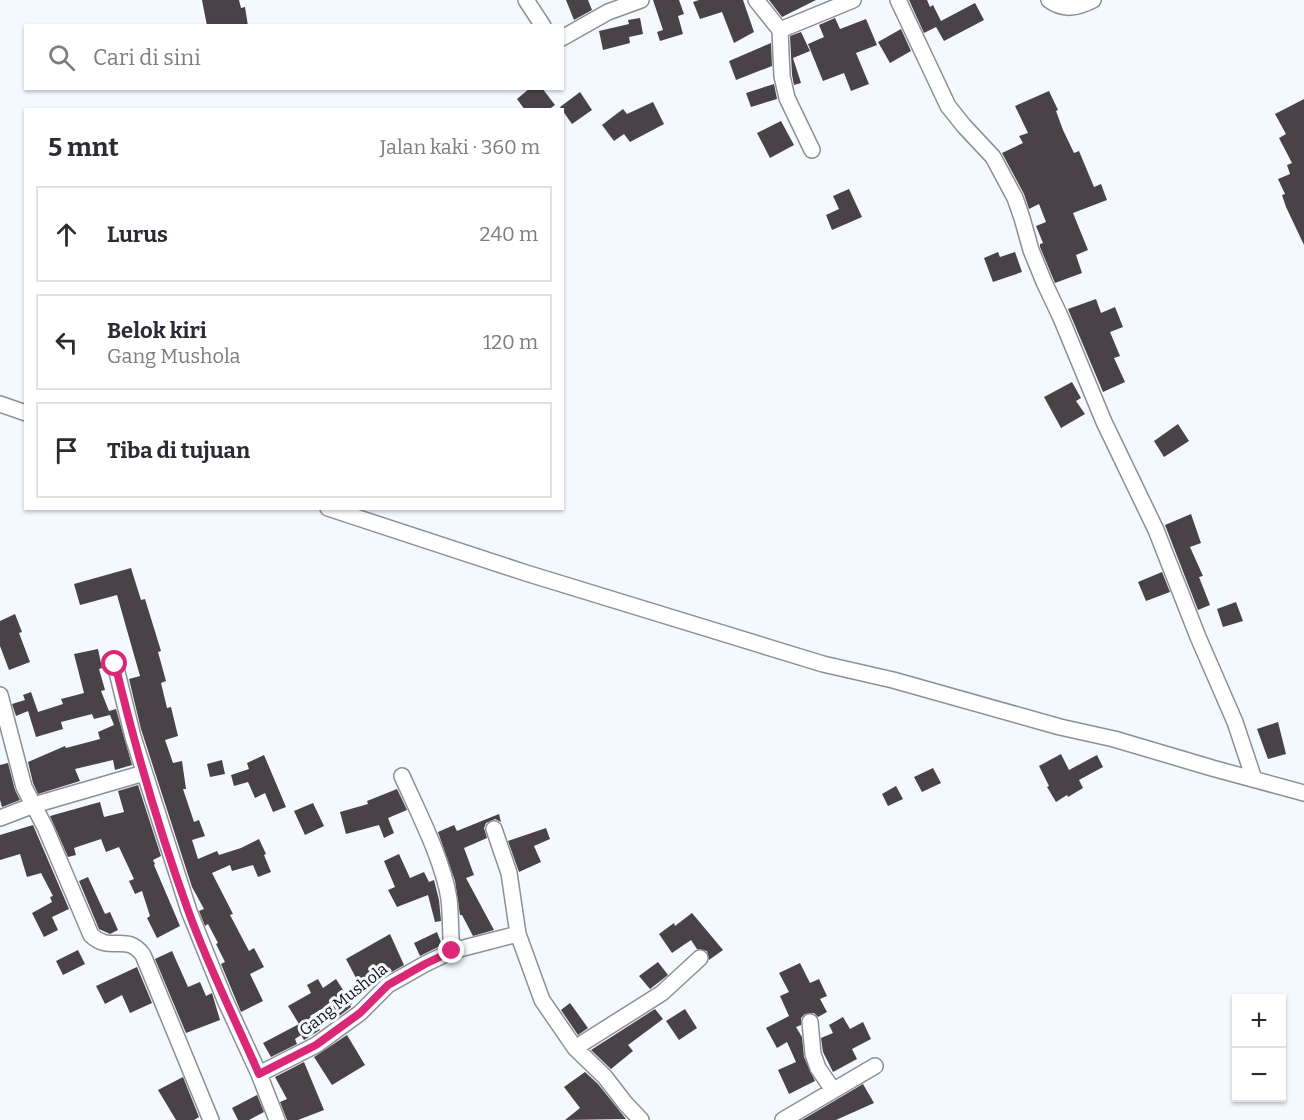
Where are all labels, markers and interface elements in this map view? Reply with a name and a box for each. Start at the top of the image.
search box [24,24,564,90]
icon: search [45,41,78,74]
text: Cari di sini [93,44,201,71]
text: 5 mnt [48,132,119,163]
text: Jalan kaki · 360 m [380,135,540,159]
icon: ahead [50,218,83,251]
text: Lurus [107,221,168,248]
text: 240 m [480,222,538,246]
text: Belok kiri [107,317,207,344]
icon: left [50,326,83,359]
text: 120 m [483,330,538,354]
text: Gang Mushola [107,344,240,368]
icon: arrive [50,434,83,467]
text: Tiba di tujuan [107,437,250,464]
route start [101,650,127,676]
route end [438,937,464,963]
street label: Gang Mushola [295,959,391,1040]
map controls [1232,994,1286,1102]
button: + [1232,994,1286,1048]
button: − [1232,1048,1286,1102]

